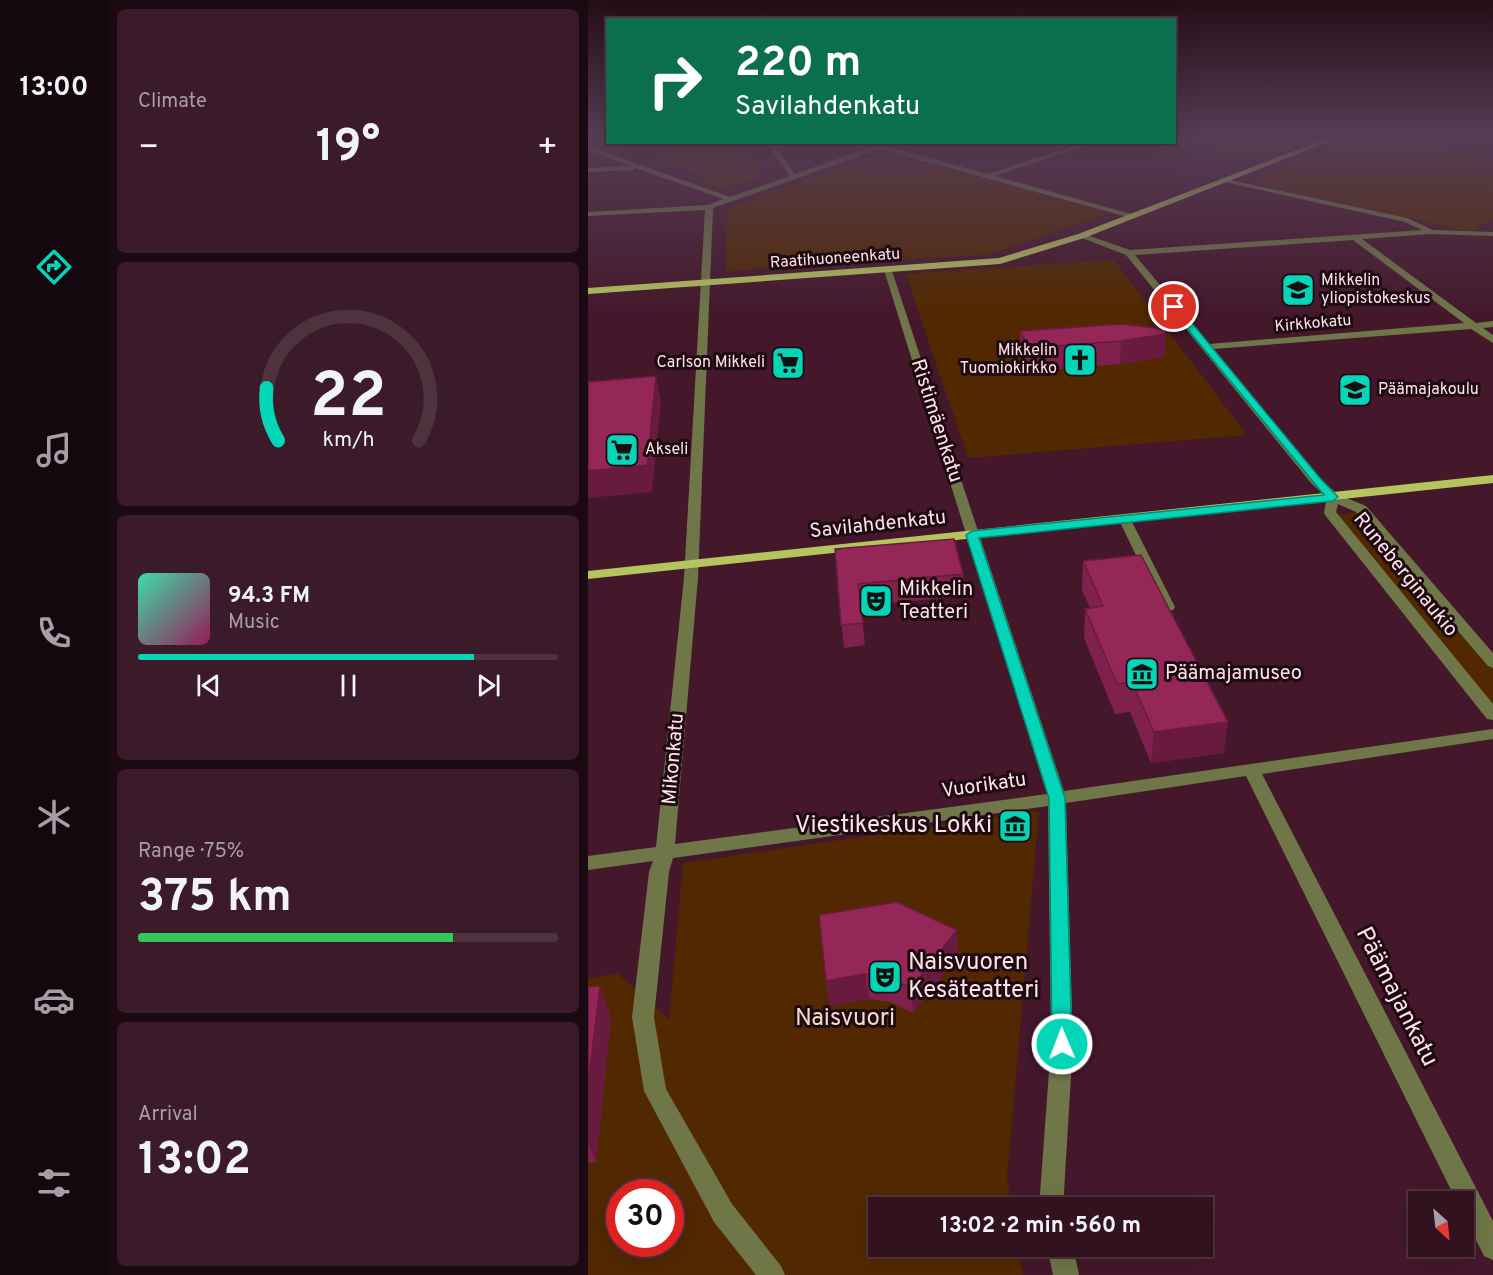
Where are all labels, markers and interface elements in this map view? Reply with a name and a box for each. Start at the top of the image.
text: 220 m [735,38,861,91]
icon: right [636,42,714,120]
text: 13:00 [19,71,89,105]
text: Climate [138,89,207,115]
text: Savilahdenkatu [735,90,920,124]
text: 19° [316,120,380,177]
text: − [138,128,159,170]
text: + [537,128,558,170]
street label: Raatihuoneenkatu [769,244,901,274]
icon: directions [33,246,75,288]
place label: Mikkelin yliopistokeskus [1321,271,1431,309]
school or university icon: Mikkelin yliopistokeskus [1280,272,1316,308]
pin [1148,281,1199,332]
icon: arrive [1157,290,1190,323]
street label: Kirkkokatu [1274,311,1352,337]
place label: Mikkelin Tuomiokirkko [960,341,1057,379]
church icon: Mikkelin Tuomiokirkko [1062,342,1098,378]
supermarket icon: Carlson Mikkeli [770,345,806,381]
place label: Carlson Mikkeli [656,353,765,373]
street label: Ristimäenkatu [904,356,968,486]
text: 22 [310,360,386,439]
school or university icon: Päämajakoulu [1337,372,1373,408]
place label: Päämajakoulu [1378,380,1479,400]
text: km/h [322,428,374,455]
icon: music [33,429,75,471]
supermarket icon: Akseli [604,432,640,468]
place label: Akseli [645,440,688,460]
street label: Savilahdenkatu [808,505,948,545]
street label: Runeberginaukio [1347,507,1463,643]
place label: Mikkelin Teatteri [899,577,973,626]
text: 94.3 FM [228,583,310,610]
theatre icon: Mikkelin Teatteri [858,583,894,619]
text: Music [228,610,280,636]
icon: phone [33,612,75,654]
museum icon: Päämajamuseo [1124,656,1160,692]
place label: Päämajamuseo [1165,661,1302,687]
icon: previous [192,669,225,702]
icon: pause [332,669,365,702]
icon: next [472,669,505,702]
street label: Mikonkatu [657,712,691,806]
street label: Vuorikatu [940,767,1028,805]
icon: climate [33,796,75,838]
museum icon: Viestikeskus Lokki [997,808,1033,844]
place label: Viestikeskus Lokki [795,811,992,841]
text: Range · 75% [138,839,244,865]
text: 375 km [138,870,292,927]
street label: Päämajankatu [1348,922,1444,1072]
place label: Naisvuoren Kesäteatteri [908,948,1039,1006]
theatre icon: Naisvuoren Kesäteatteri [867,959,903,995]
icon: car [33,979,75,1021]
park label: Naisvuori [795,1004,895,1034]
position arrow [1030,1012,1094,1076]
text: Arrival [138,1102,198,1128]
text: 13:02 [138,1133,251,1190]
icon: filters [33,1162,75,1204]
speed limit sign: 30 [606,1179,684,1257]
north arrow [1408,1191,1474,1257]
map controls [1408,1191,1474,1257]
text: 13:02 · 2 min · 560 m [940,1213,1141,1240]

